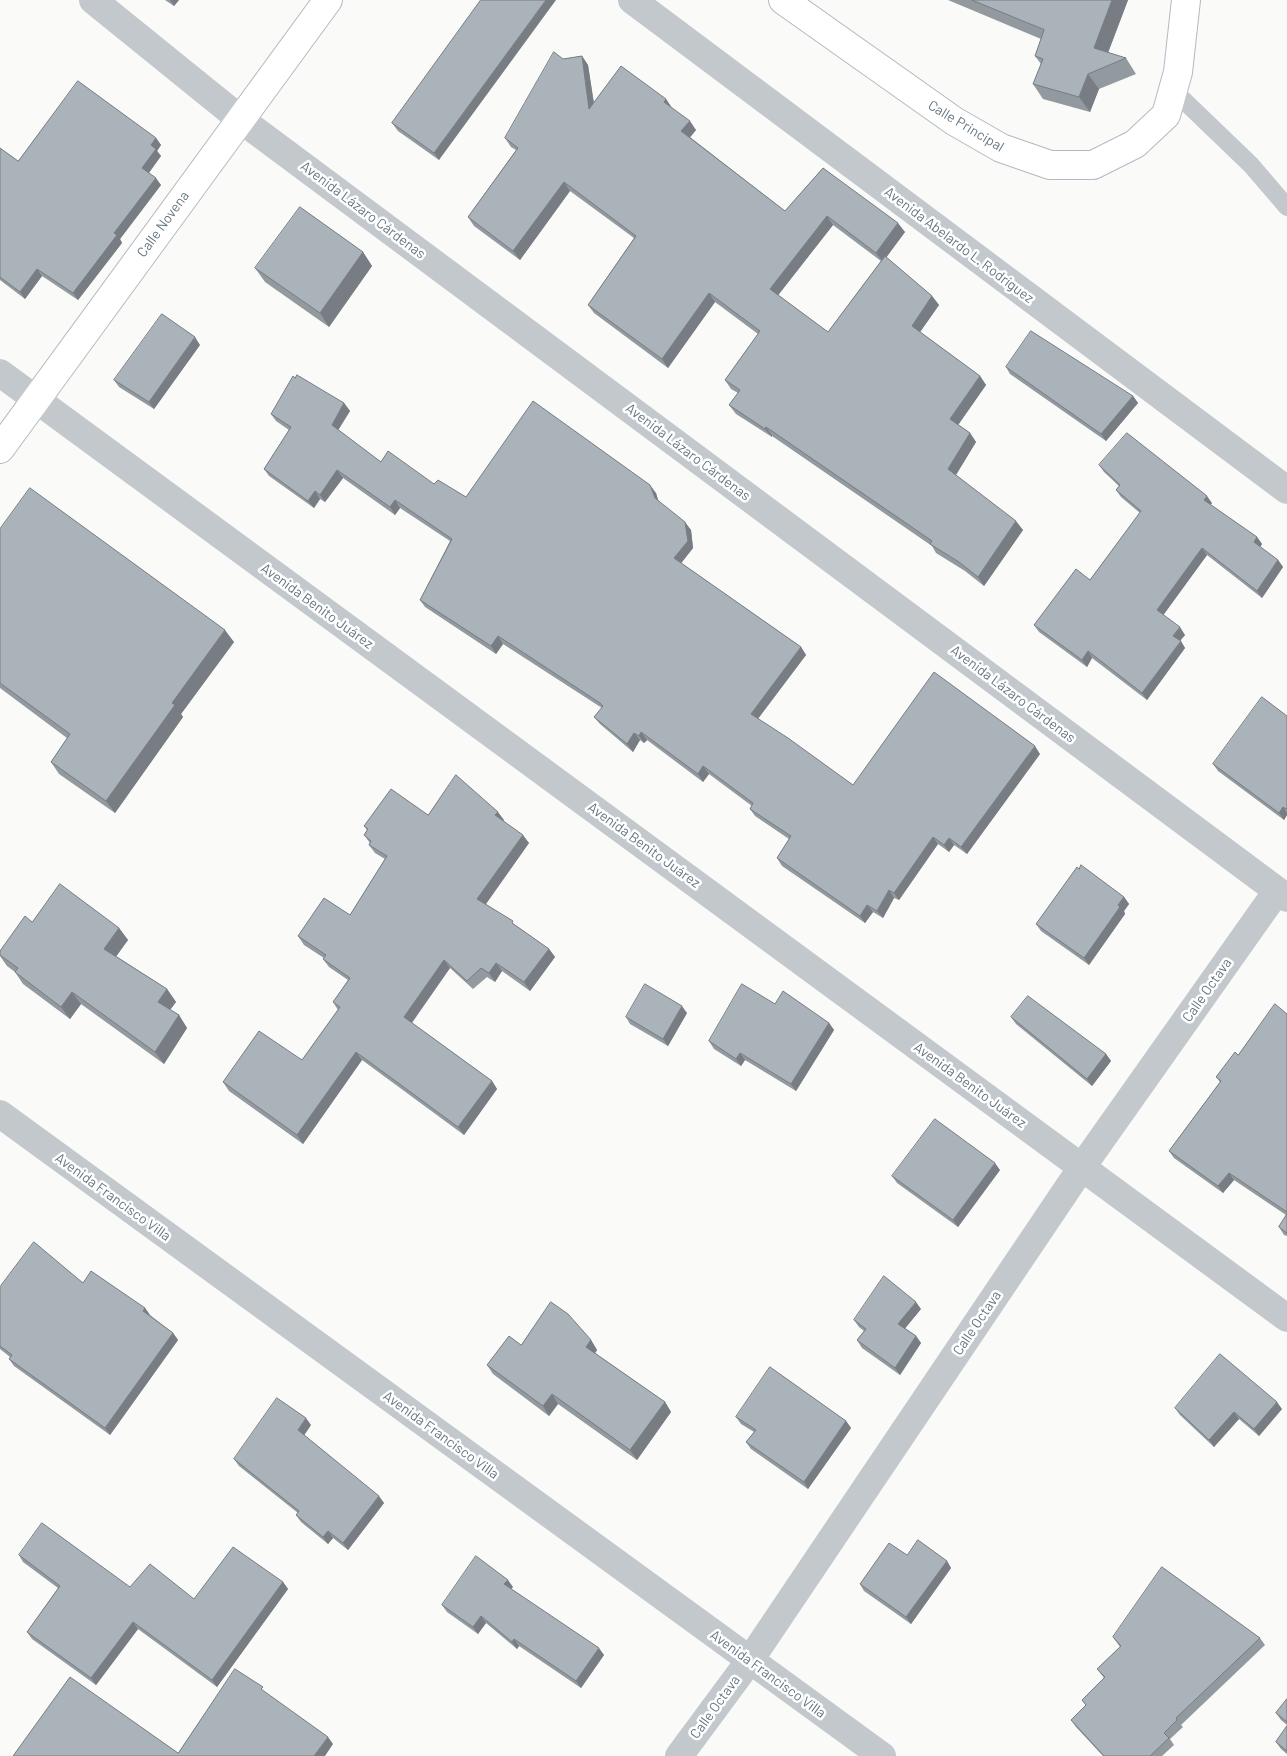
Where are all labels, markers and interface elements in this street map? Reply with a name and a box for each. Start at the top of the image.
street label: Calle Principal [925,97,1007,155]
street label: Avenida Lázaro Cárdenas [297,158,429,262]
street label: Avenida Abelardo L. Rodríguez [881,183,1037,307]
street label: Calle Novena [133,188,193,260]
street label: Avenida Lázaro Cárdenas [622,400,754,504]
street label: Avenida Benito Juárez [258,560,376,652]
street label: Avenida Lázaro Cárdenas [947,642,1079,746]
street label: Avenida Benito Juárez [585,799,703,891]
street label: Calle Octava [1179,955,1235,1025]
street label: Avenida Benito Juárez [911,1039,1029,1131]
street label: Avenida Francisco Villa [52,1149,174,1245]
street label: Calle Octava [949,1288,1005,1358]
street label: Avenida Francisco Villa [380,1387,502,1483]
street label: Avenida Francisco Villa [707,1626,829,1722]
street label: Calle Octava [686,1672,744,1742]

